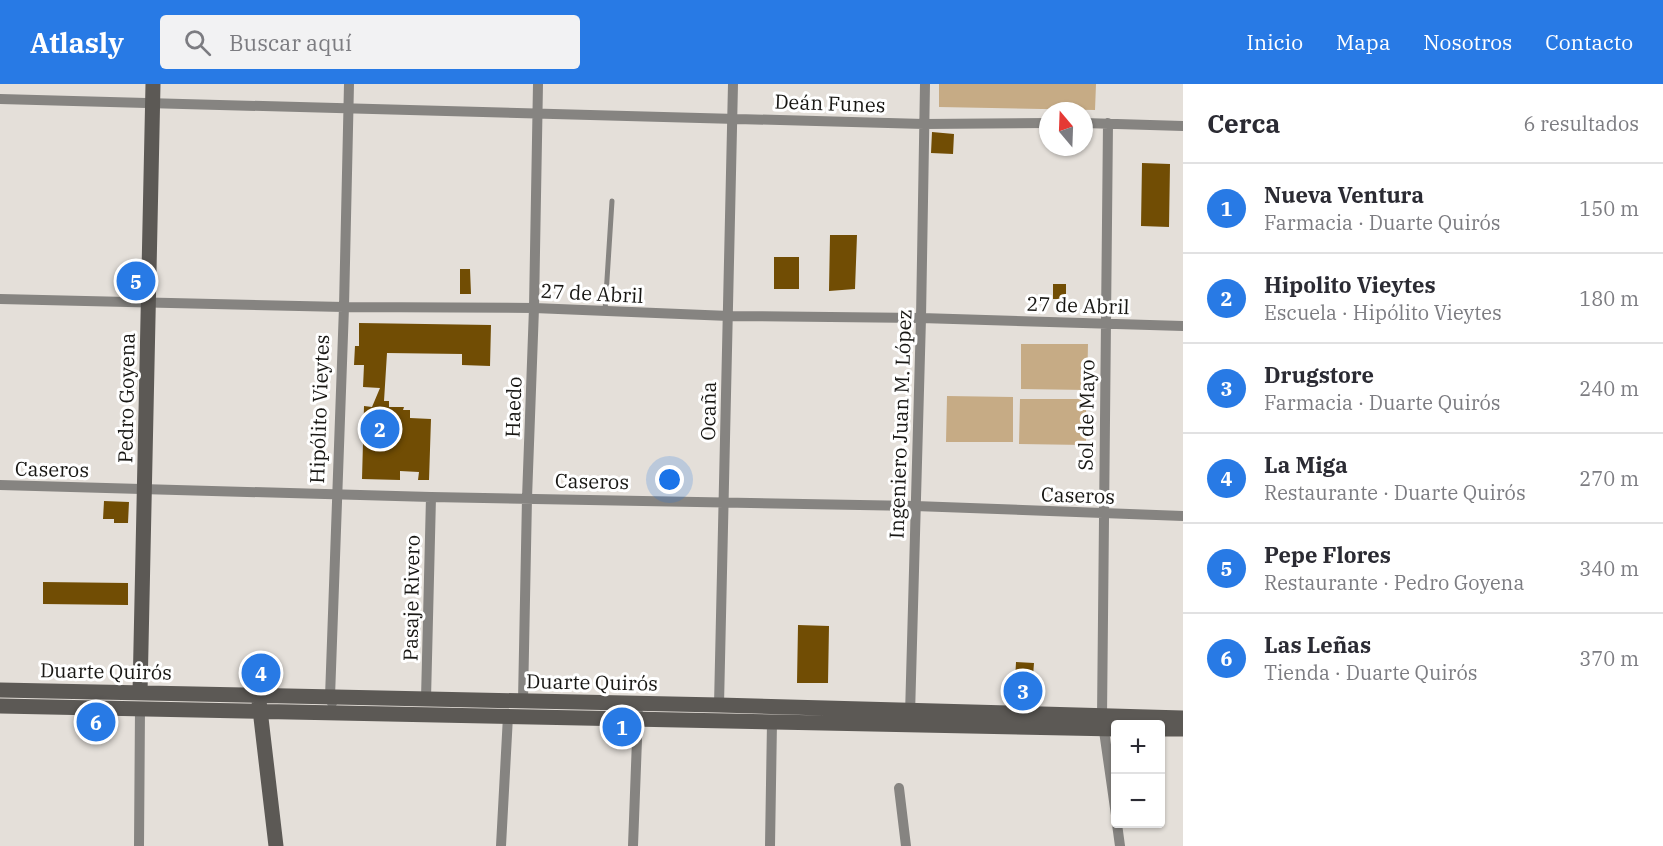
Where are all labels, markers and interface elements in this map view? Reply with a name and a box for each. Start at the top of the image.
search box [160,15,580,69]
text: Atlasly [30,24,124,61]
icon: search [181,26,214,59]
text: Buscar aquí [229,28,352,57]
text: Inicio [1246,28,1303,56]
text: Mapa [1336,28,1390,56]
text: Nosotros [1423,28,1512,56]
text: Contacto [1545,28,1633,56]
street label: Deán Funes [774,88,886,118]
north arrow [1039,102,1093,156]
text: Cerca [1207,106,1280,140]
text: 6 resultados [1523,110,1639,137]
text: Nueva Ventura [1264,180,1424,209]
text: 1 [1221,195,1233,222]
text: 150 m [1579,195,1639,222]
text: Farmacia · Duarte Quirós [1264,209,1501,236]
pin: 5 [116,258,156,304]
text: Hipolito Vieytes [1264,270,1436,299]
street label: 27 de Abril [540,277,644,309]
text: 2 [1221,285,1233,312]
text: 180 m [1579,285,1639,312]
street label: 27 de Abril [1026,290,1130,320]
text: Escuela · Hipólito Vieytes [1264,299,1502,326]
street label: Ingeniero Juan M. López [883,309,917,539]
street label: Pedro Goyena [111,332,141,463]
street label: Hipólito Vieytes [303,334,335,484]
street label: Sol de Mayo [1072,359,1100,471]
text: Drugstore [1264,360,1374,389]
text: 3 [1221,375,1233,402]
text: 240 m [1579,375,1639,402]
street label: Haedo [498,376,528,438]
street label: Ocaña [694,381,722,441]
text: Farmacia · Duarte Quirós [1264,389,1501,416]
pin: 2 [360,406,400,452]
text: La Miga [1264,450,1348,479]
street label: Caseros [15,455,89,483]
your location [655,465,684,494]
text: 4 [1221,465,1233,492]
text: 270 m [1579,465,1639,492]
street label: Caseros [555,467,629,495]
text: Restaurante · Duarte Quirós [1264,479,1526,506]
street label: Caseros [1041,480,1115,510]
street label: Pasaje Rivero [396,535,426,661]
text: Pepe Flores [1264,540,1391,569]
text: 5 [1221,555,1233,582]
text: 340 m [1579,555,1639,582]
text: Restaurante · Pedro Goyena [1264,569,1524,596]
text: Las Leñas [1264,630,1371,659]
text: 6 [1221,645,1233,672]
text: 370 m [1579,645,1639,672]
pin: 4 [242,650,280,696]
street label: Duarte Quirós [40,656,172,686]
text: Tienda · Duarte Quirós [1264,659,1477,686]
street label: Duarte Quirós [526,667,658,697]
pin: 3 [1004,668,1042,714]
pin: 6 [76,700,116,744]
pin: 1 [602,704,642,750]
map controls [1111,720,1165,828]
button: + [1111,720,1165,774]
button: − [1111,774,1165,828]

